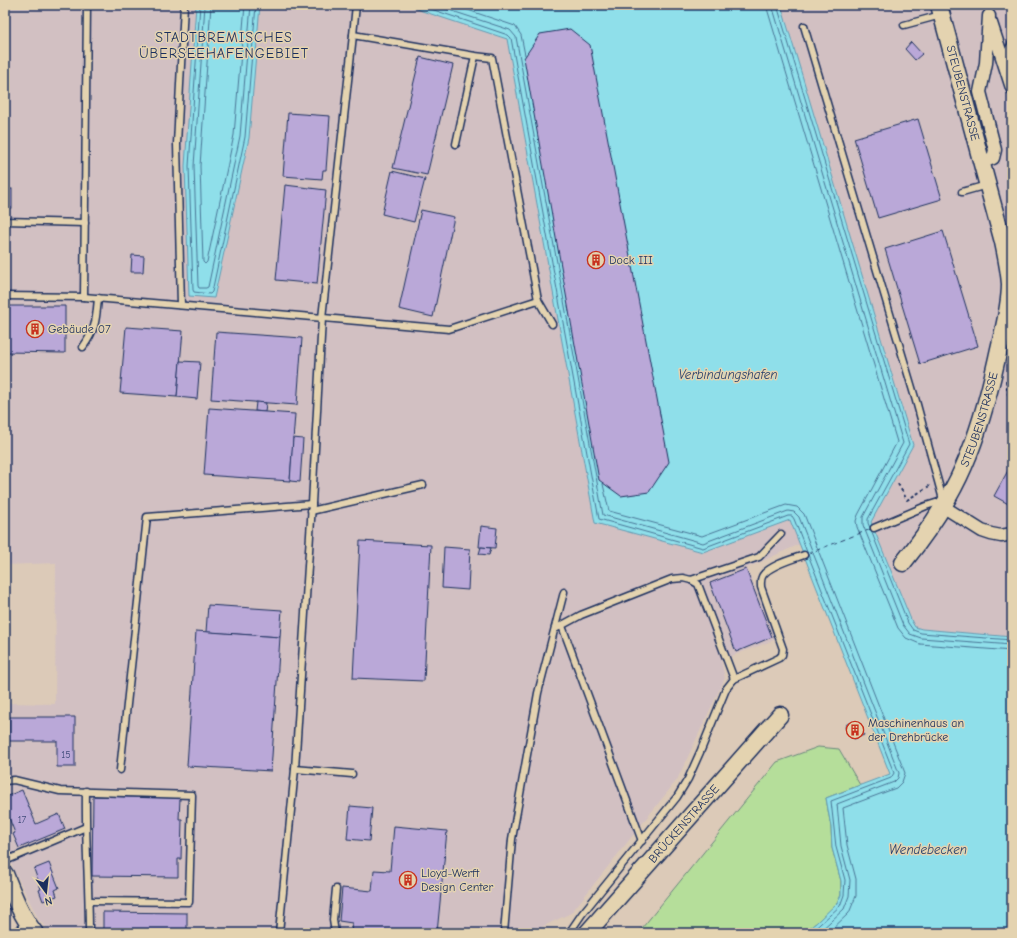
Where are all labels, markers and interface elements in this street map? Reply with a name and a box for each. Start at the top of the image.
district label: STADTBREMISCHES ÜBERSEEHAFENGEBIET [139,29,309,62]
street label: STEUBENSTRASSE [943,44,983,142]
building icon: Dock III [586,250,606,270]
place label: Dock III [609,253,653,267]
building icon: Gebäude 07 [25,319,45,339]
place label: Gebäude 07 [48,322,111,336]
water label: Verbindungshafen [678,367,778,382]
street label: STEUBENSTRASSE [957,371,1001,469]
place label: Maschinenhaus an der Drehbrücke [868,716,964,744]
building icon: Maschinenhaus an der Drehbrücke [845,720,865,740]
house number: 15 [61,749,71,761]
street label: BRÜCKENSTRASSE [645,782,722,866]
house number: 17 [18,814,27,826]
water label: Wendebecken [889,842,967,857]
place label: Lloyd-Werft Design Center [421,866,493,894]
building icon: Lloyd-Werft Design Center [398,870,418,890]
north arrow [26,872,66,912]
text: N [43,894,54,908]

